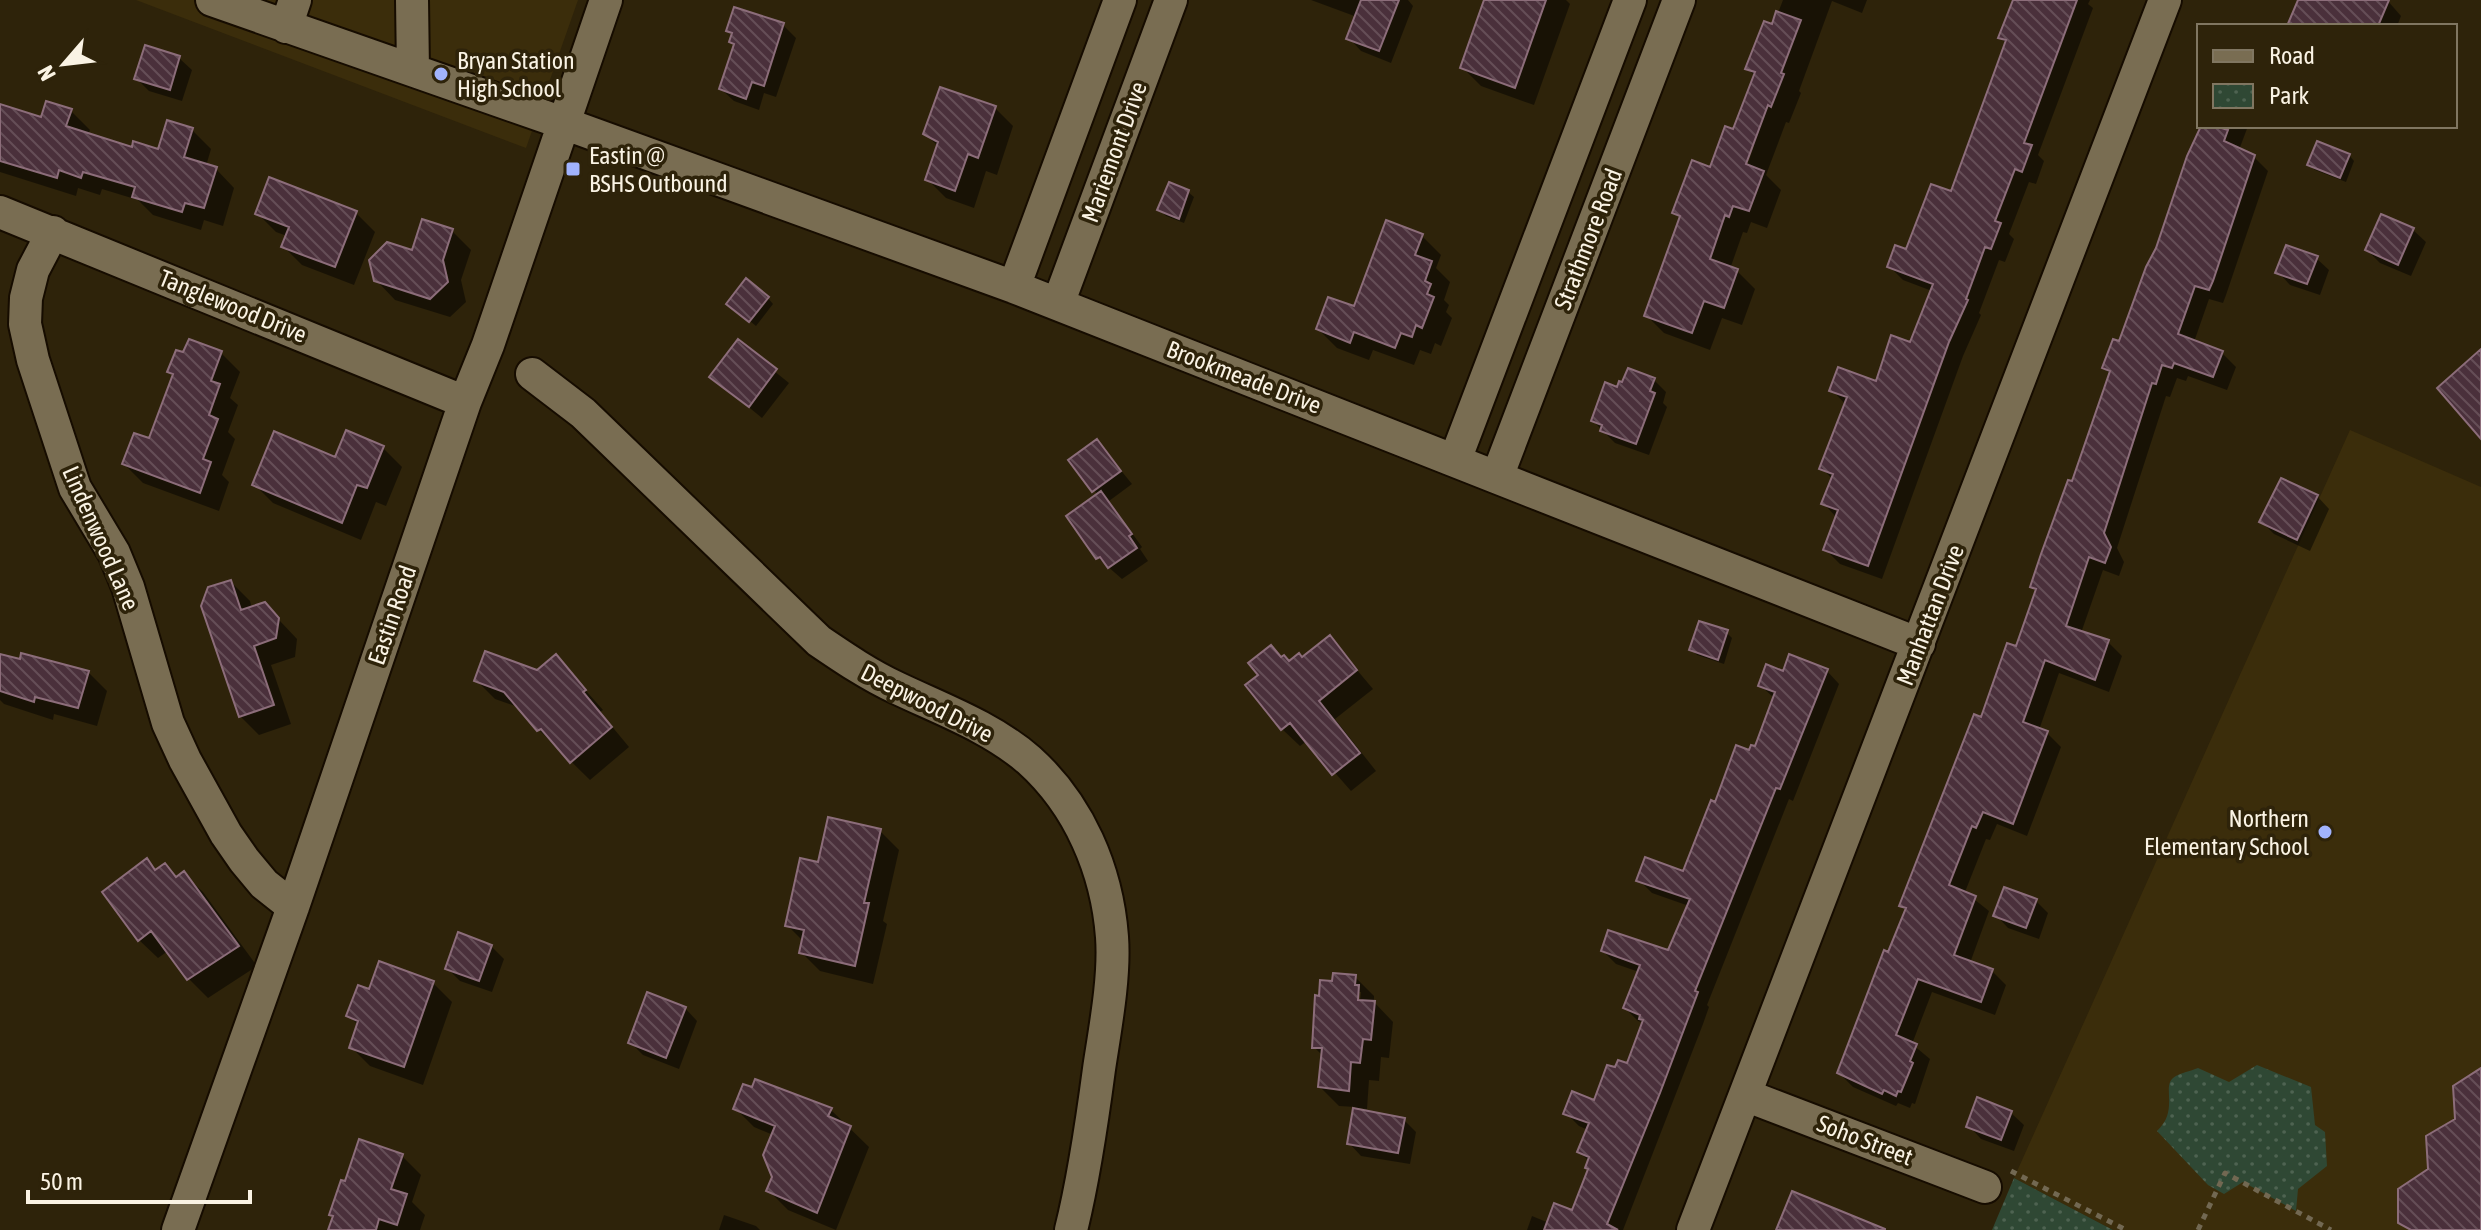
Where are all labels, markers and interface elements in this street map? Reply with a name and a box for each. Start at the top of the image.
north arrow [24,24,104,104]
legend [2197,24,2457,128]
text: Road [2269,42,2315,69]
place label: Bryan Station High School [457,47,575,102]
text: N [32,62,61,85]
marker: Bryan Station High School [432,65,450,83]
street label: Mariemont Drive [1076,78,1152,226]
text: Park [2269,82,2310,109]
place label: Eastin @ BSHS Outbound [589,142,728,197]
marker: Eastin @ BSHS Outbound [564,160,582,178]
street label: Strathmore Road [1549,165,1627,313]
street label: Tanglewood Drive [155,264,311,348]
street label: Brookmeade Drive [1163,335,1325,419]
street label: Lindenwood Lane [57,462,145,614]
street label: Manhattan Drive [1891,541,1969,689]
street label: Eastin Road [362,562,422,668]
street label: Deepwood Drive [857,658,997,748]
place label: Northern Elementary School [2144,805,2310,860]
marker: Northern Elementary School [2316,823,2334,841]
street label: Soho Street [1813,1109,1917,1171]
scale bar [28,1154,250,1204]
text: 50 m [40,1168,83,1195]

